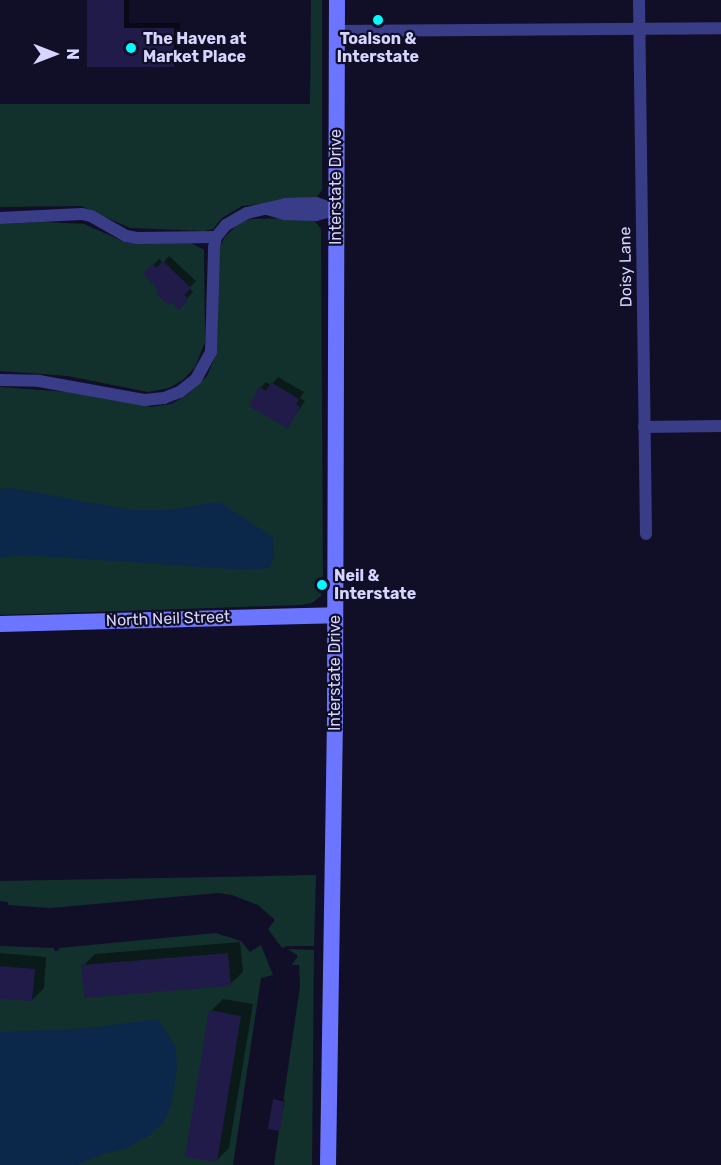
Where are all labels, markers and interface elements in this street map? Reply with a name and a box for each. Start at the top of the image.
marker: Toalson & Interstate [371,13,385,27]
north arrow [24,24,84,84]
place label: The Haven at Market Place [143,29,247,67]
place label: Toalson & Interstate [337,29,419,67]
marker: The Haven at Market Place [124,41,138,55]
text: N [63,48,82,60]
street label: Interstate Drive [326,129,346,245]
street label: Doisy Lane [616,226,636,308]
place label: Neil & Interstate [334,566,416,604]
marker: Neil & Interstate [315,578,329,592]
street label: North Neil Street [106,607,230,631]
street label: Interstate Drive [325,615,345,731]

